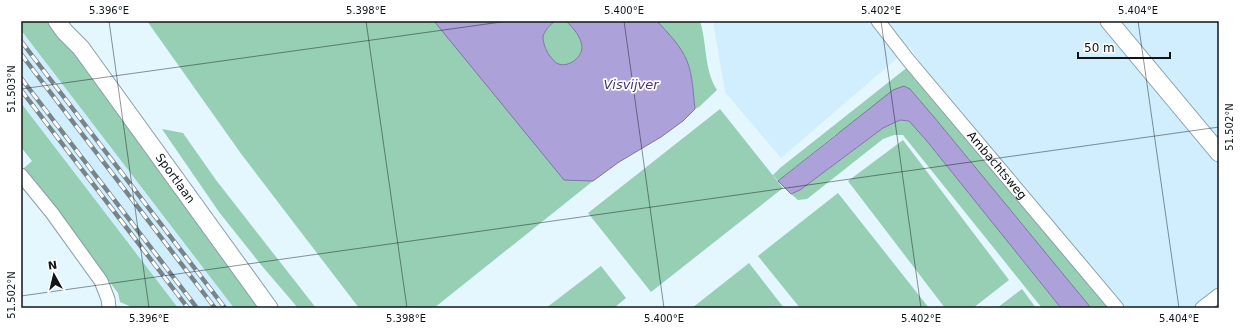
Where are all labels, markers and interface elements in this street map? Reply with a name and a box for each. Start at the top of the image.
text: 5.396°E [89,5,129,16]
text: 5.398°E [346,5,386,16]
text: 5.400°E [604,5,644,16]
text: 5.402°E [861,5,901,16]
text: 5.404°E [1118,5,1158,16]
scale bar [1078,34,1170,60]
text: 50 m [1084,41,1115,55]
text: 51.503°N [6,65,17,113]
water label: Visvijver [603,77,660,92]
text: 51.502°N [1224,103,1235,151]
street label: Ambachtsweg [964,128,1030,202]
street label: Sportlaan [153,151,198,206]
north arrow [34,255,74,295]
text: N [47,259,58,273]
text: 51.502°N [6,271,17,319]
text: 5.396°E [129,313,169,324]
text: 5.398°E [386,313,426,324]
text: 5.400°E [644,313,684,324]
text: 5.402°E [901,313,941,324]
text: 5.404°E [1159,313,1199,324]

